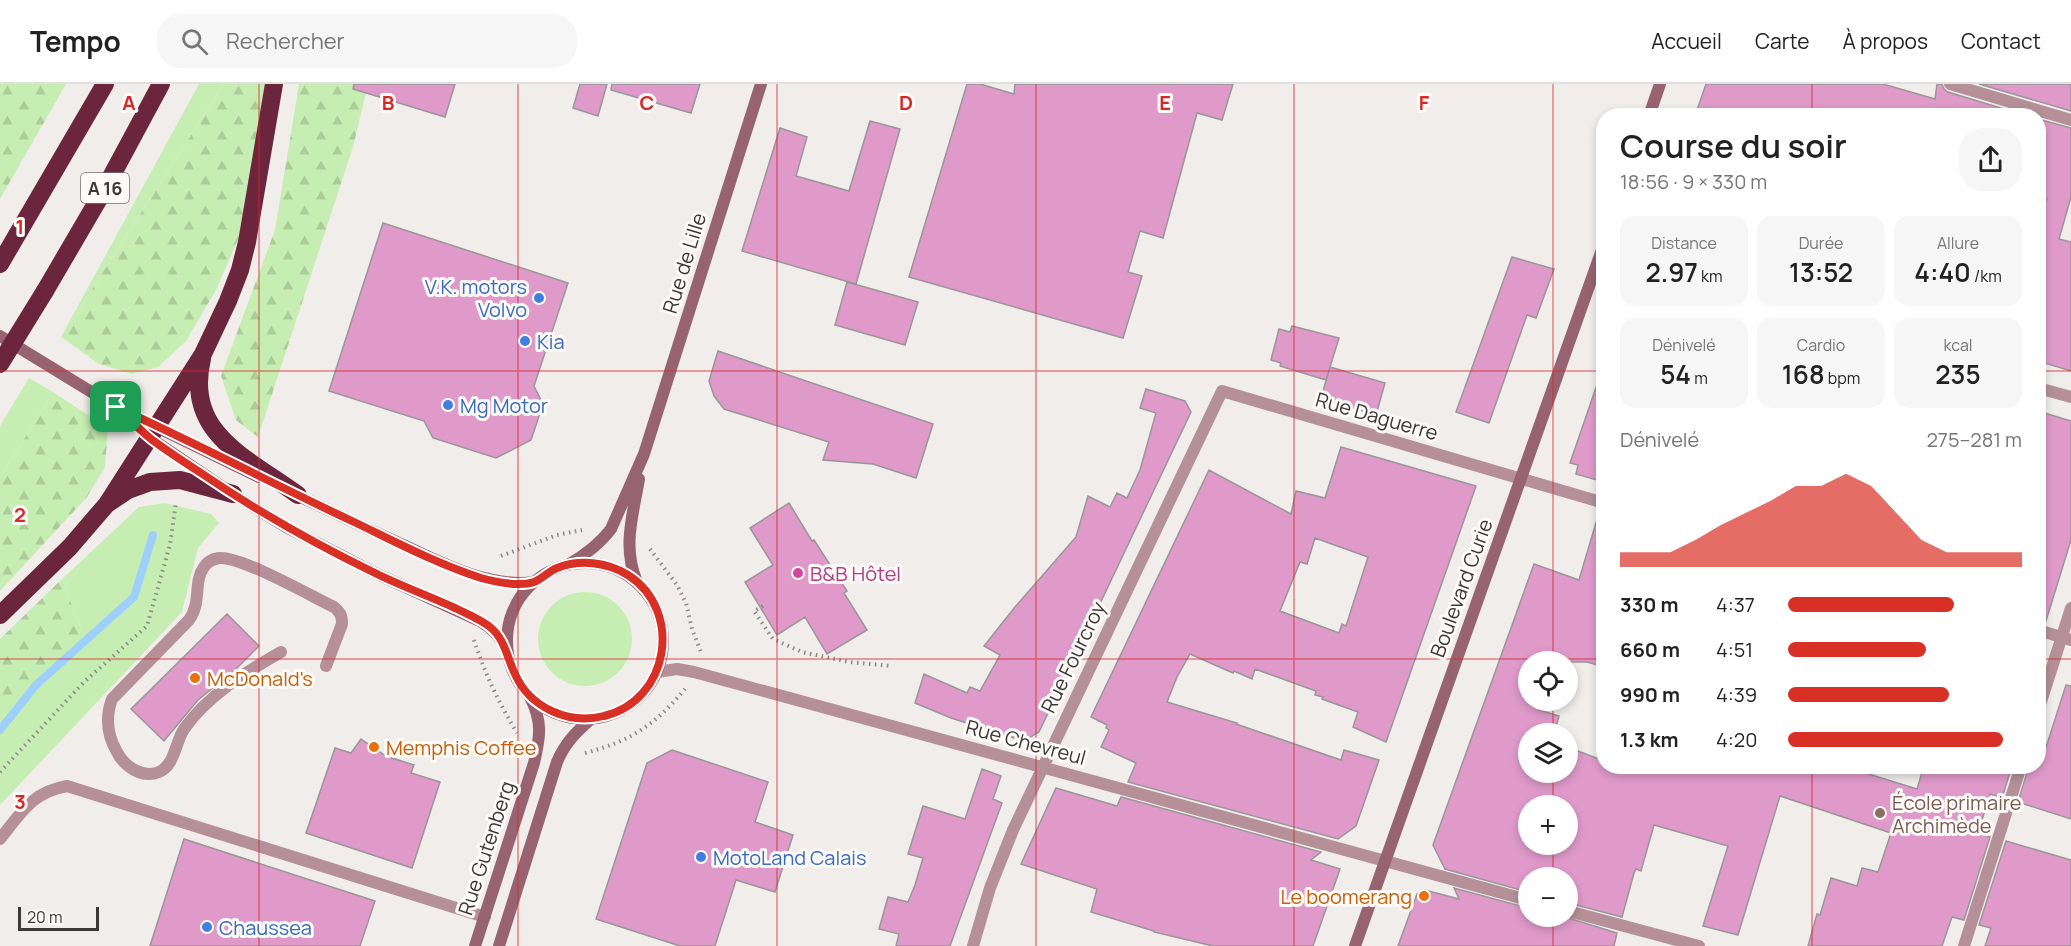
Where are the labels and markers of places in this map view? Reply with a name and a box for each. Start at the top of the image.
place label: V.K. motors Volvo [425,273,527,323]
marker: V.K. motors Volvo [532,291,546,305]
place label: Kia [537,328,565,355]
marker: Kia [518,334,532,348]
pin [90,381,141,432]
place label: Mg Motor [460,392,548,419]
marker: Mg Motor [441,398,455,412]
place label: B&B Hôtel [810,560,901,587]
marker: B&B Hôtel [791,566,805,580]
place label: McDonald's [207,665,313,692]
marker: McDonald's [188,671,202,685]
place label: Memphis Coffee [386,734,536,761]
marker: Memphis Coffee [367,740,381,754]
place label: École primaire Archimède [1892,789,2022,839]
marker: École primaire Archimède [1873,806,1887,820]
place label: MotoLand Calais [713,844,866,871]
marker: MotoLand Calais [694,850,708,864]
place label: Le boomerang [1280,883,1412,910]
marker: Le boomerang [1417,889,1431,903]
place label: Chaussea [219,914,312,941]
marker: Chaussea [200,920,214,934]

